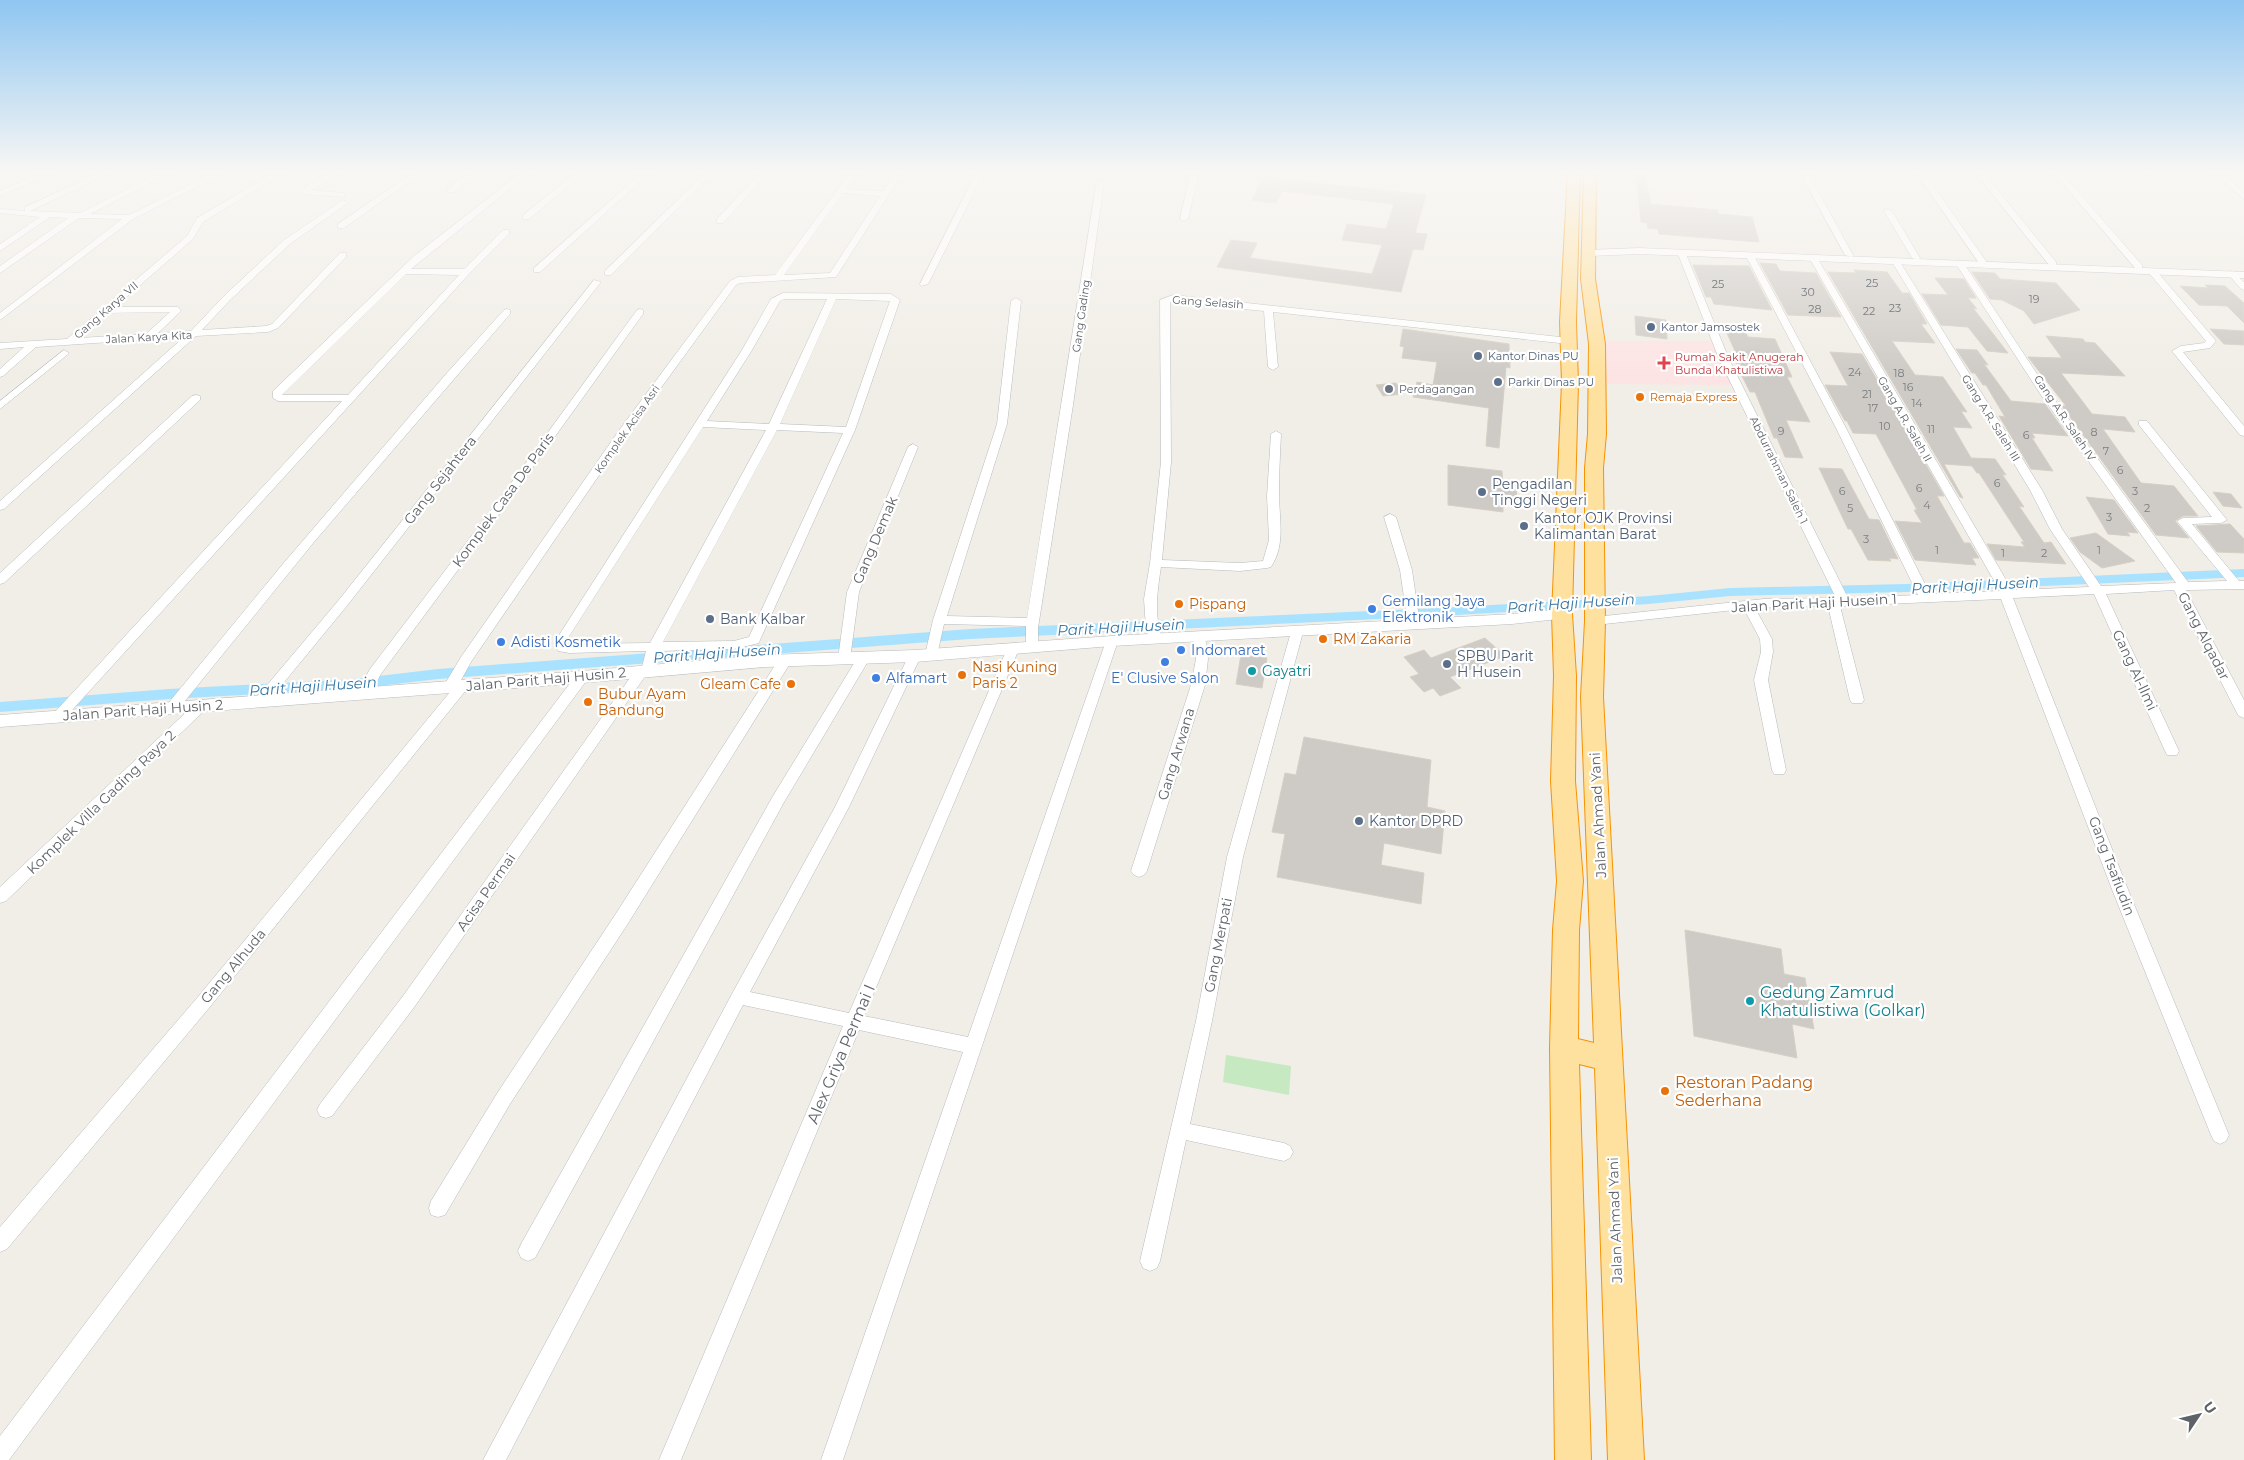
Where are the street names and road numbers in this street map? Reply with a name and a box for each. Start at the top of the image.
street label: Gang Karya VII [71,278,141,342]
street label: Gang Gading [1069,279,1093,353]
street label: Gang Selasih [1172,293,1244,311]
street label: Jalan Karya Kita [104,328,193,346]
street label: Gang A.R. Saleh III [1959,372,2023,464]
street label: Gang A.R. Saleh IV [2031,372,2099,464]
street label: Gang A.R. Saleh II [1875,374,1935,464]
street label: Komplek Acisa Asri [591,382,663,476]
street label: Abdurrahman Saleh 1 [1747,414,1811,526]
street label: Komplek Casa De Paris [448,429,558,571]
street label: Gang Sejahtera [400,432,480,528]
street label: Gang Demak [848,493,902,586]
street label: Gang Alqadar [2174,589,2234,684]
street label: Jalan Parit Haji Husein 1 [1730,590,1897,616]
street label: Gang Al-llmi [2108,627,2162,713]
street label: Jalan Parit Haji Husin 2 [464,663,627,695]
street label: Jalan Parit Haji Husin 2 [61,695,224,725]
street label: Gang Arwana [1153,706,1199,802]
street label: Komplek Villa Gading Raya 2 [23,726,179,878]
street label: Jalan Ahmad Yani [1586,752,1610,879]
street label: Gang Tsafiudin [2085,814,2139,918]
street label: Acisa Permai [453,850,519,934]
street label: Gang Merpati [1200,896,1236,994]
street label: Gang Alhuda [196,925,270,1007]
street label: Alex Griya Permai I [803,981,879,1127]
street label: Jalan Ahmad Yani [1604,1157,1626,1284]

